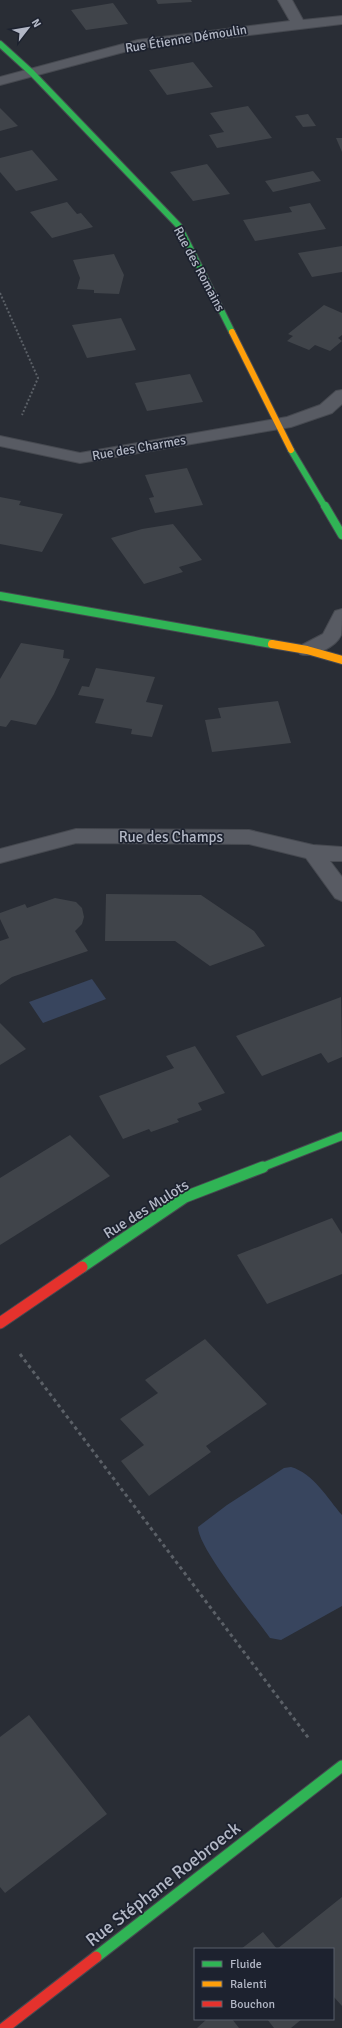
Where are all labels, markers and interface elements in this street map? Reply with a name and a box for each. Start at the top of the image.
north arrow [8,8,48,48]
text: N [29,16,44,30]
street label: Rue Étienne Démoulin [124,20,248,57]
street label: Rue des Romains [170,224,228,314]
street label: Rue des Charmes [91,432,187,464]
street label: Rue des Champs [119,828,224,846]
street label: Rue des Mulots [100,1175,192,1242]
street label: Rue Stéphane Roebroeck [81,1817,245,1951]
legend [194,1948,334,2020]
text: Fluide [230,1957,262,1972]
text: Ralenti [230,1977,267,1992]
text: Bouchon [230,1997,275,2012]

